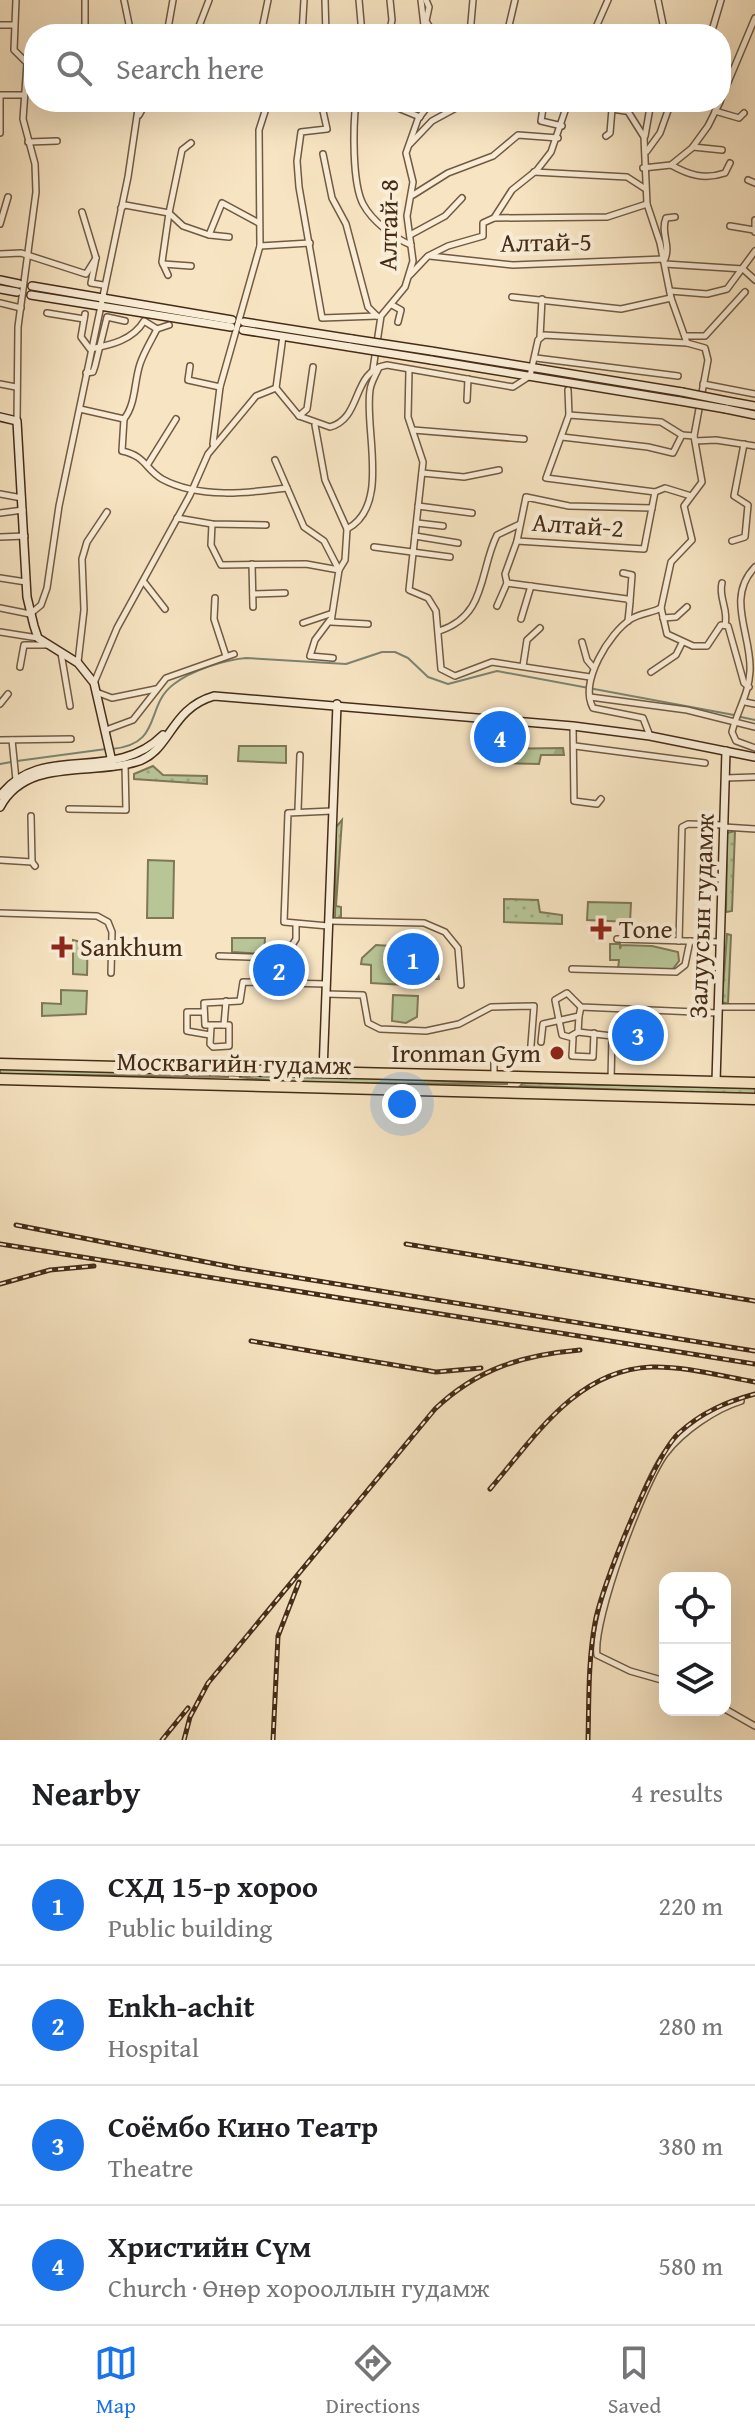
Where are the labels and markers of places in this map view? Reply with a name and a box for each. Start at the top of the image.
pin: 4 [474,707,526,767]
place label: Tone [619,909,673,948]
marker: Tone [590,918,612,940]
place label: Sankhum [80,927,183,966]
pin: 1 [387,929,439,989]
marker: Sankhum [51,936,73,958]
pin: 2 [253,940,305,1000]
pin: 3 [612,1005,664,1065]
place label: Ironman Gym [391,1033,541,1072]
marker: Ironman Gym [548,1044,566,1062]

